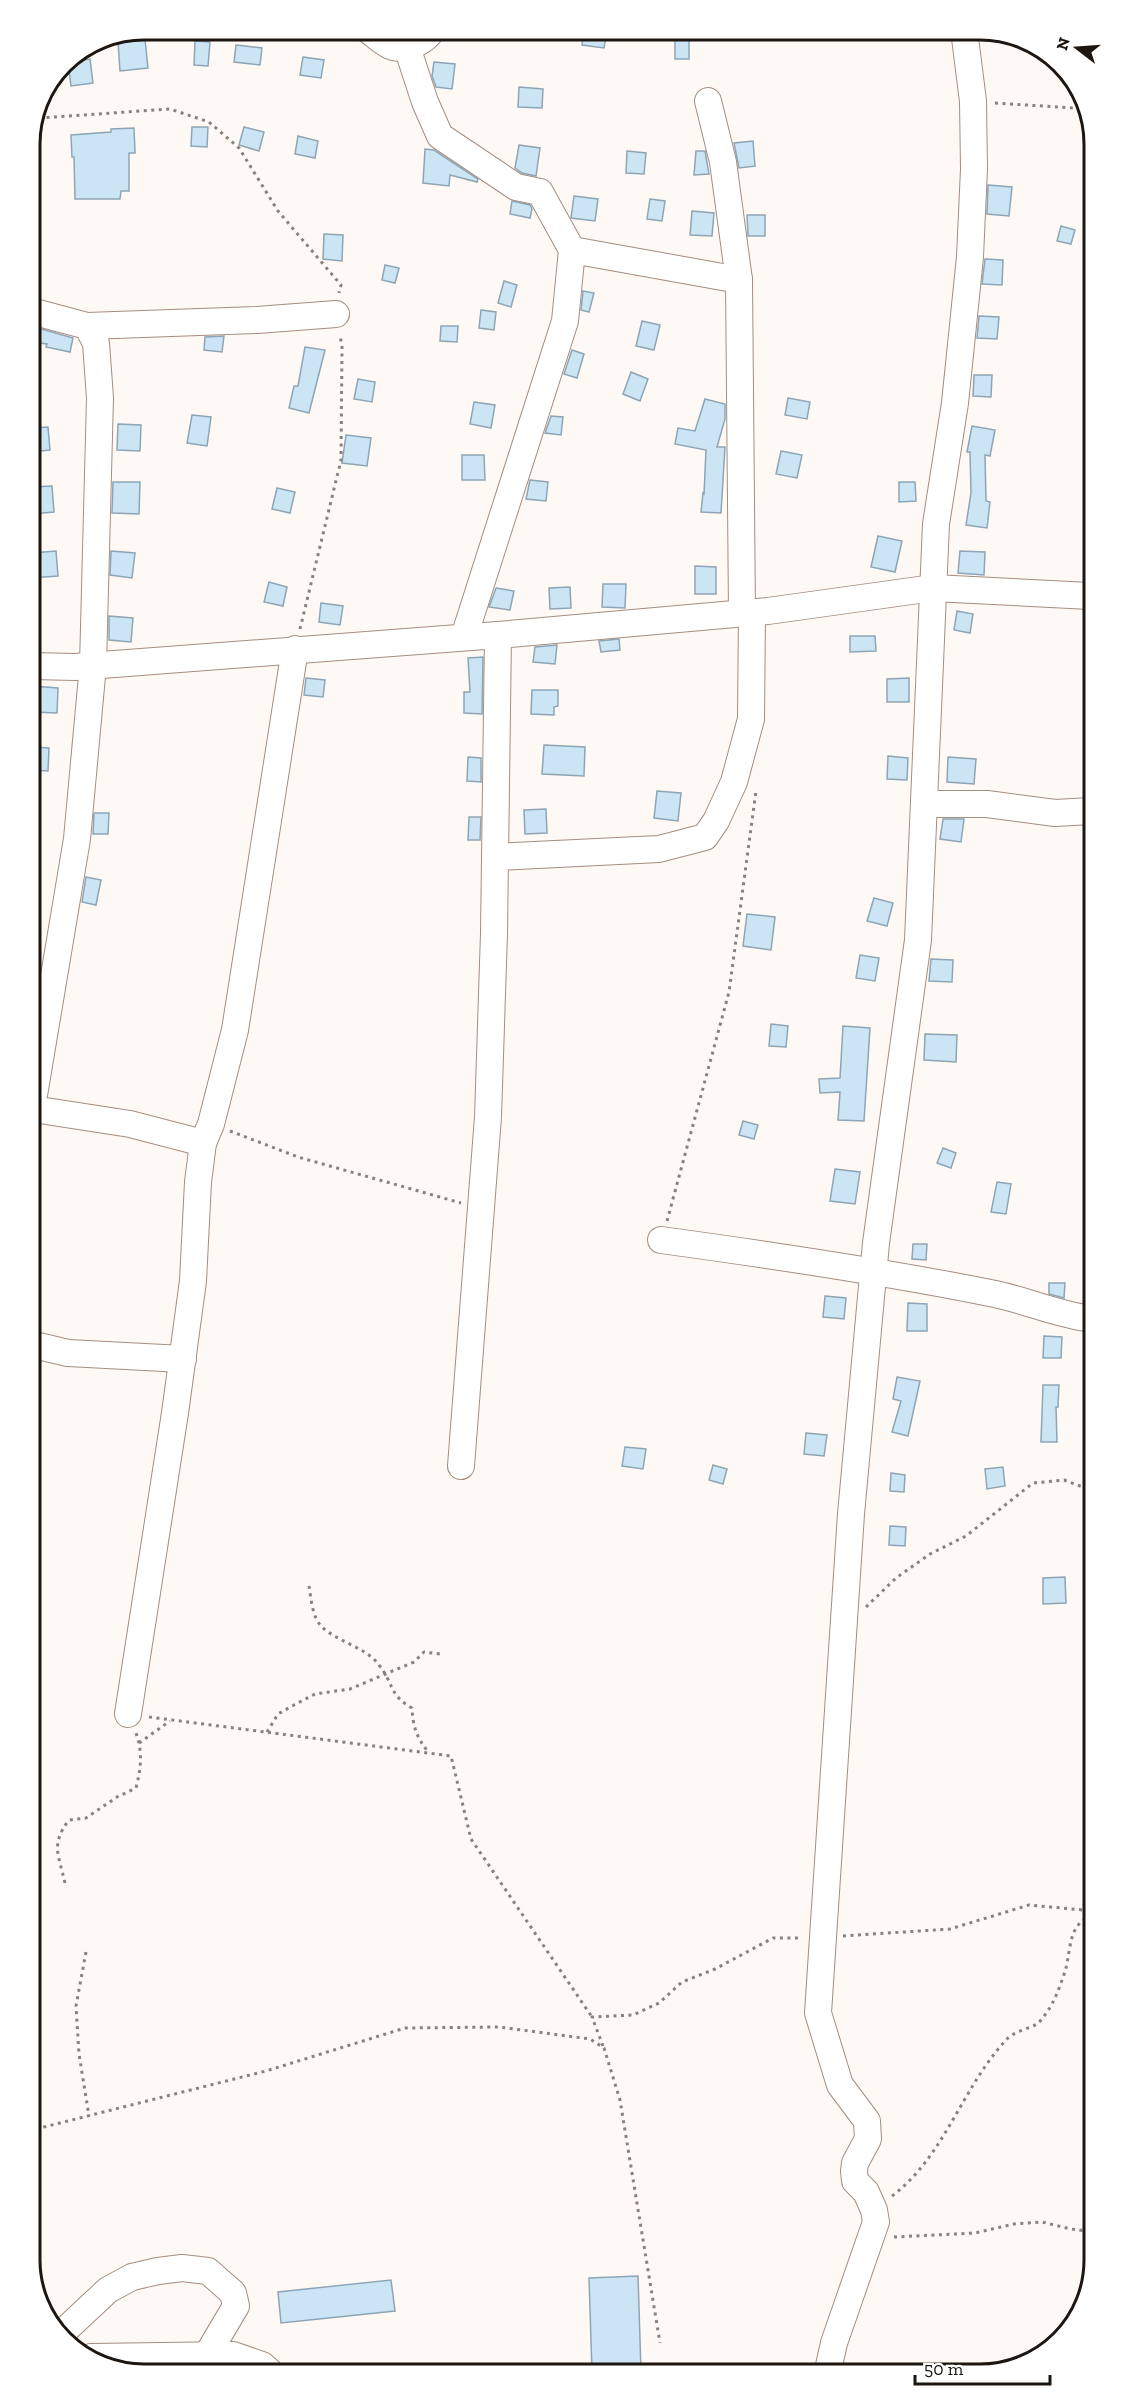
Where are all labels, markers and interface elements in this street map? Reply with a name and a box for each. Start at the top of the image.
north arrow [1047,18,1107,78]
text: N [1052,35,1074,52]
scale bar [915,2348,1050,2386]
text: 50 m [924,2358,964,2380]

